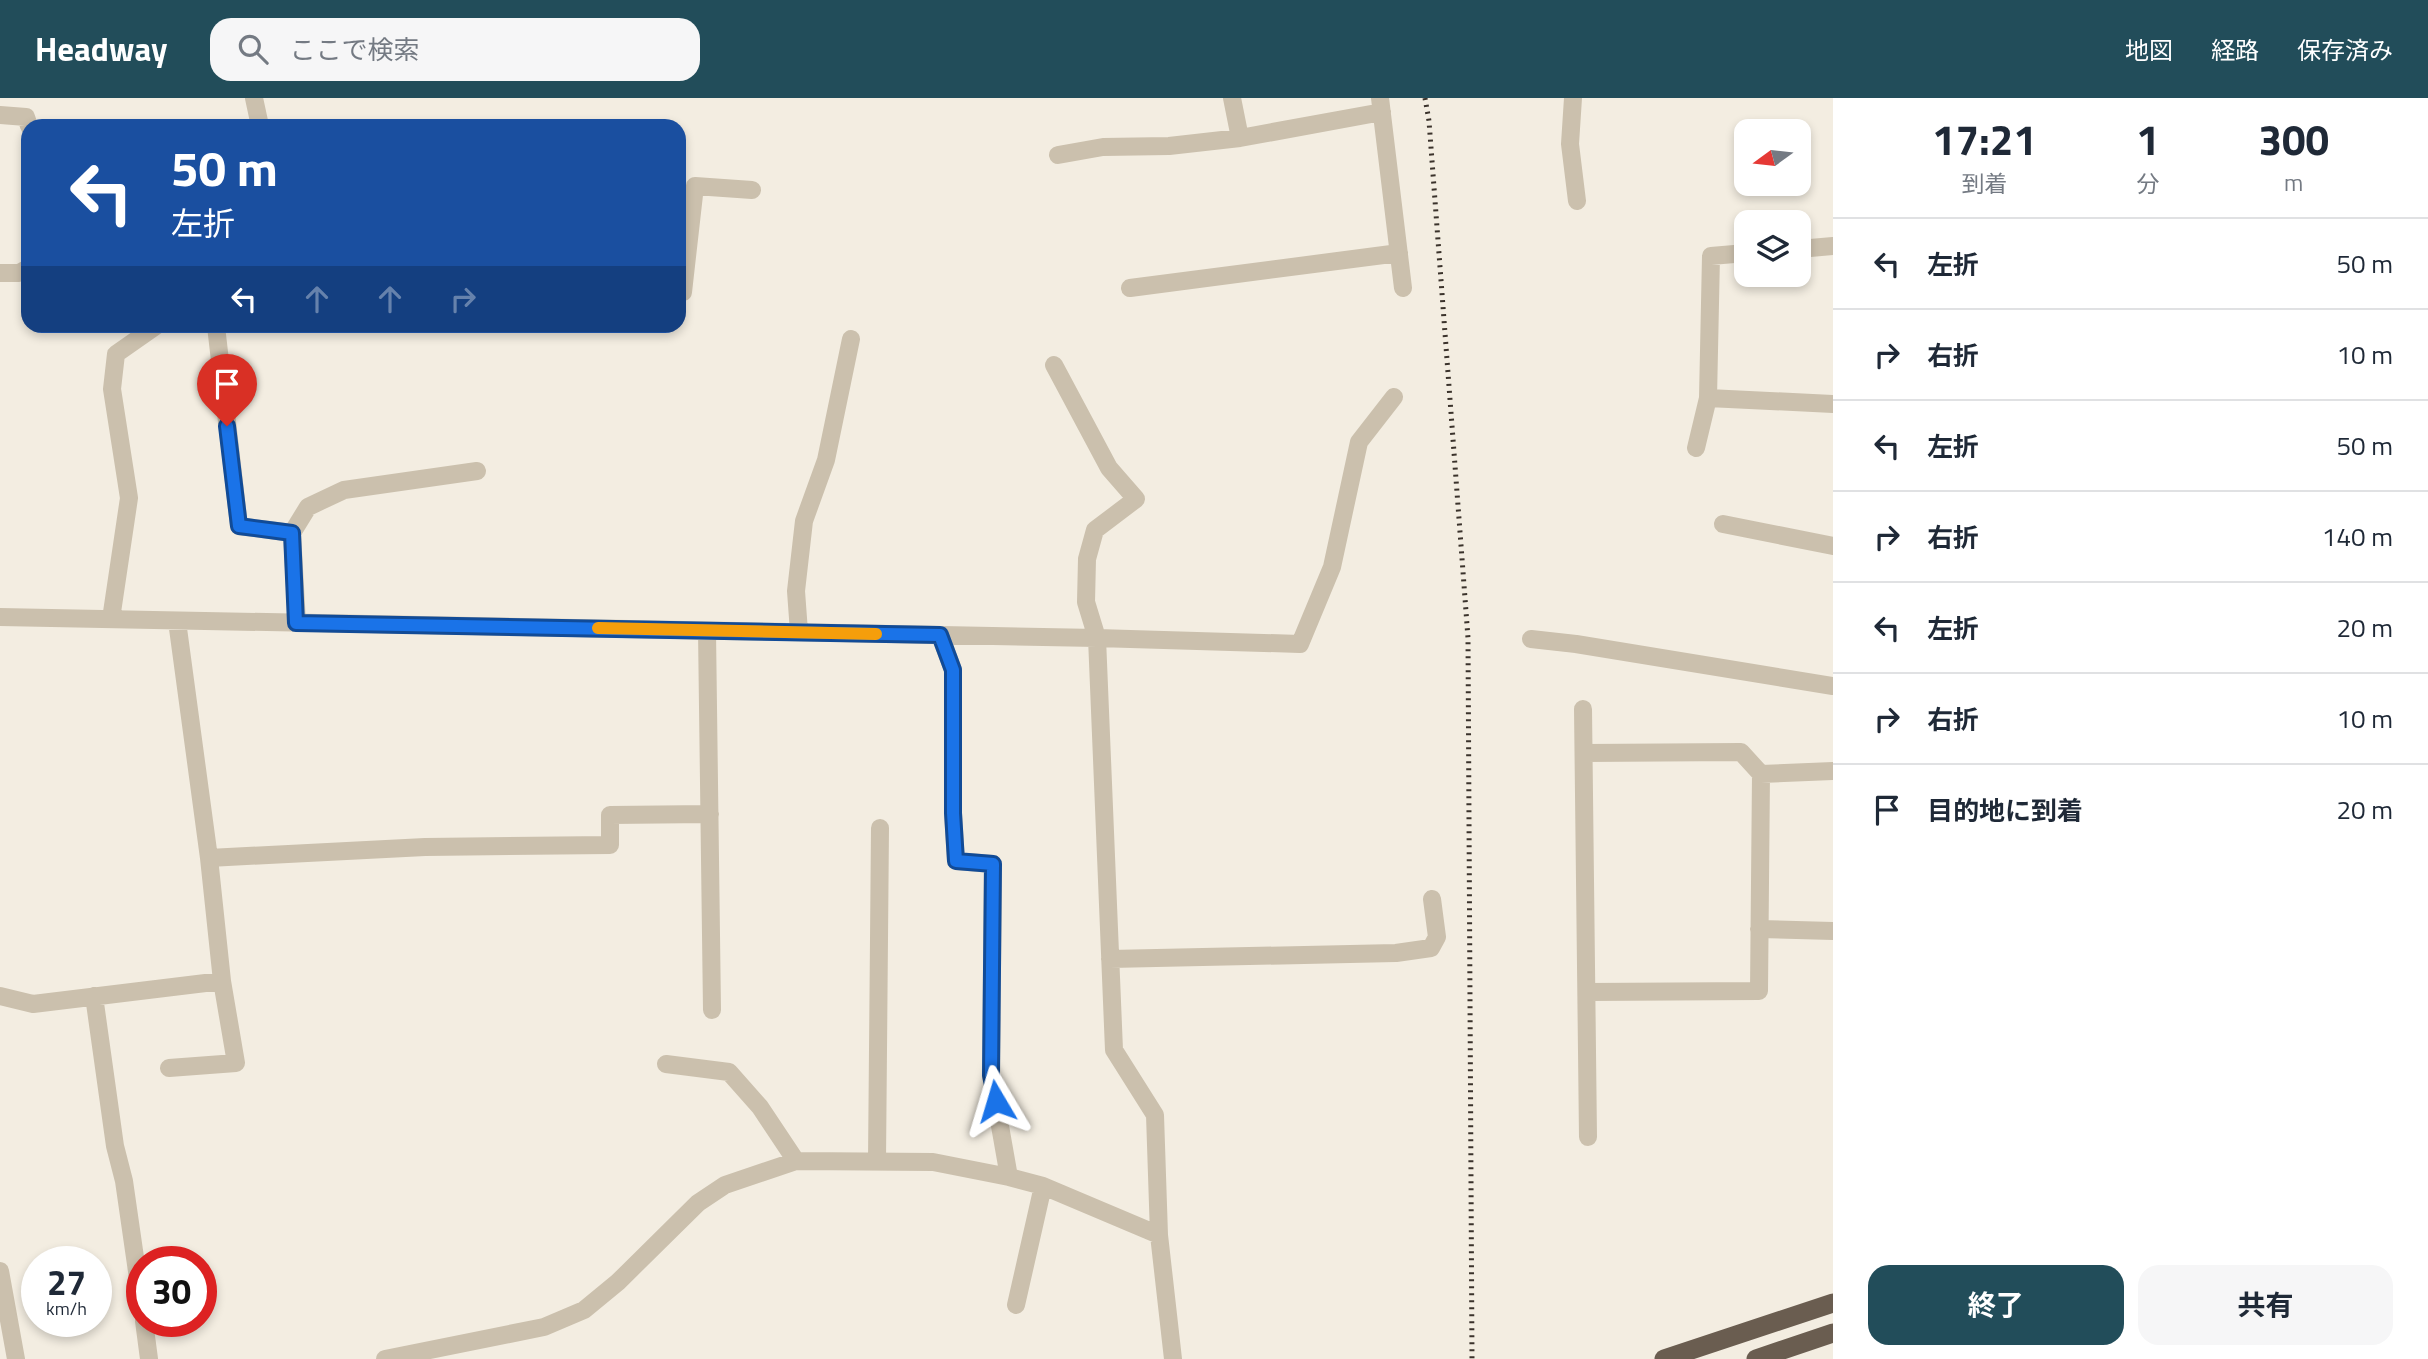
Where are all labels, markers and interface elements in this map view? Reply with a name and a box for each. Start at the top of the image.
search box [210,18,700,81]
text: Headway [35,24,168,74]
icon: search [234,30,272,68]
text: ここで検索 [290,30,420,69]
text: 地図 [2125,32,2173,68]
text: 経路 [2211,32,2259,68]
text: 保存済み [2297,32,2393,68]
text: 17:21 [1932,107,2037,171]
text: 1 [2136,107,2159,171]
text: 300 [2258,107,2329,171]
north arrow [1734,119,1811,196]
map controls [1734,119,1811,287]
text: 50 m [171,130,278,205]
icon: left [56,147,147,238]
text: m [2284,165,2303,200]
text: 到着 [1961,166,2007,201]
text: 分 [2136,166,2159,201]
text: 左折 [171,199,235,247]
button: layers [1734,210,1811,287]
text: 50 m [2336,244,2393,283]
icon: left [1868,245,1906,283]
text: 左折 [1927,245,1979,284]
icon: left [225,280,263,318]
icon: ahead [298,280,336,318]
icon: ahead [371,280,409,318]
icon: right [444,280,482,318]
text: 10 m [2336,335,2393,374]
icon: right [1868,336,1906,374]
text: 右折 [1927,336,1979,375]
pin [197,354,257,426]
icon: arrive [208,365,246,403]
text: 50 m [2336,426,2393,465]
icon: left [1868,427,1906,465]
text: 左折 [1927,427,1979,466]
text: 140 m [2322,517,2393,556]
icon: right [1868,518,1906,556]
text: 右折 [1927,518,1979,557]
text: 20 m [2336,608,2393,647]
icon: left [1868,609,1906,647]
text: 左折 [1927,609,1979,648]
text: 10 m [2336,699,2393,738]
icon: right [1868,700,1906,738]
text: 右折 [1927,700,1979,739]
text: 20 m [2336,790,2393,829]
icon: arrive [1868,791,1906,829]
text: 目的地に到着 [1927,791,2083,830]
position arrow [959,1064,1033,1138]
speed limit sign: 30 [126,1246,217,1337]
text: 27 [47,1255,86,1309]
button: 終了 [1868,1265,2124,1345]
button: 共有 [2138,1265,2393,1345]
text: km/h [46,1295,87,1322]

